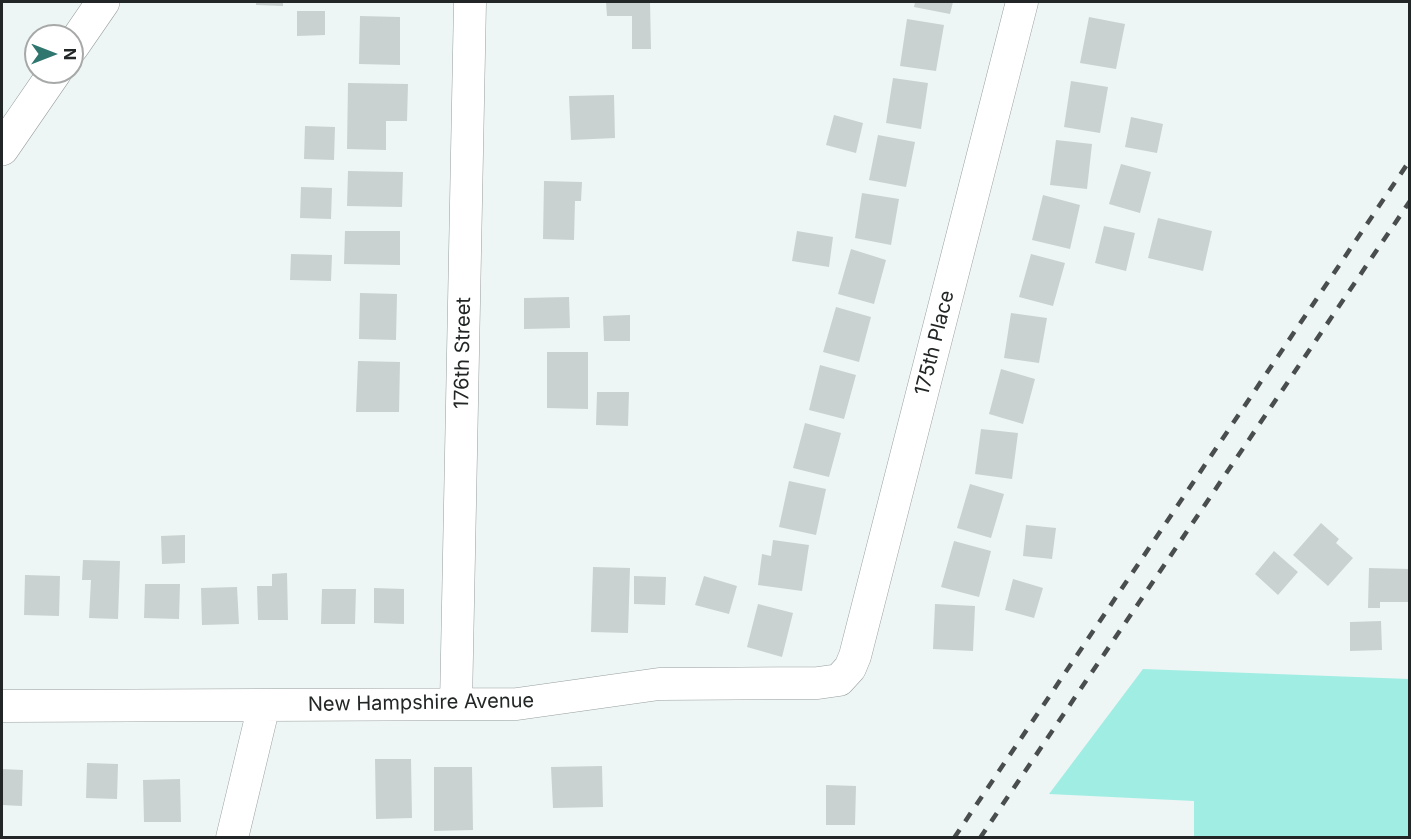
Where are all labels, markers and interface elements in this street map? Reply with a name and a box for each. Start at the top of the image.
north arrow [24,24,84,84]
text: N [60,48,80,60]
street label: 175th Place [910,288,960,398]
street label: 176th Street [450,297,476,409]
street label: New Hampshire Avenue [308,689,534,717]

